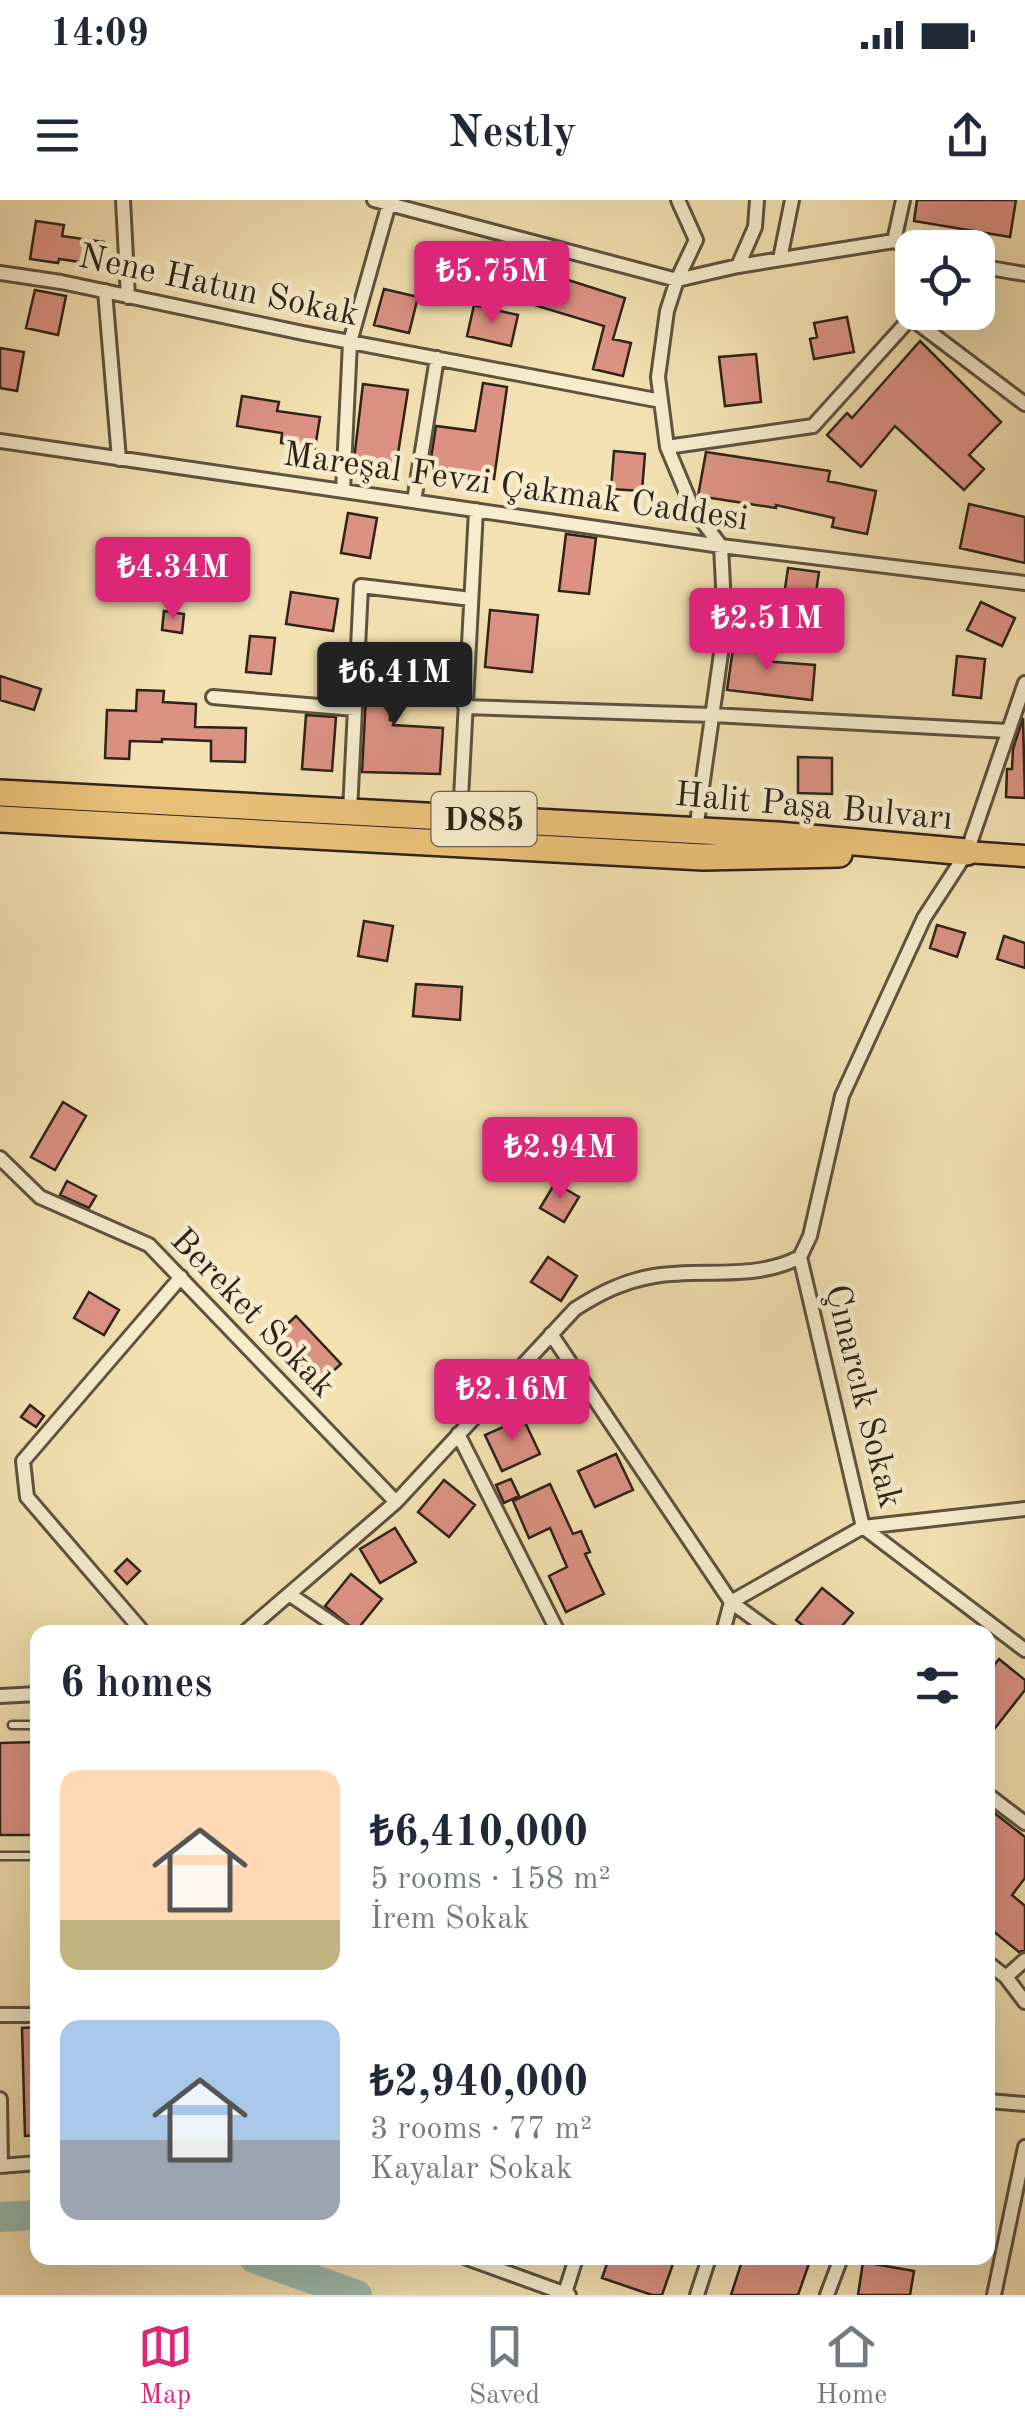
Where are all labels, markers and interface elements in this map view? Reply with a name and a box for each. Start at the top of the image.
text: 14:09 [50,16,149,54]
icon: menu [30,108,85,163]
icon: share [940,108,995,163]
text: Nestly [448,112,577,157]
map controls [895,230,995,330]
button: locate [895,230,995,330]
street label: Nene Hatun Sokak [75,240,362,333]
pin: ₺5.75M [411,241,573,326]
text: ₺5.75M [436,257,548,289]
street label: Mareşal Fevzi Çakmak Caddesi [281,437,750,537]
pin: ₺4.34M [92,537,254,622]
text: ₺4.34M [117,553,229,585]
pin: ₺2.51M [686,588,848,673]
text: ₺2.51M [711,604,823,636]
pin: ₺6.41M [314,642,476,727]
text: ₺6.41M [339,658,451,690]
street label: Halit Paşa Bulvarı [674,778,954,837]
road number: D885 [432,792,536,846]
pin: ₺2.94M [479,1117,641,1202]
text: ₺2.94M [504,1133,616,1165]
street label: Bereket Sokak [163,1223,341,1405]
street label: Çınarcık Sokak [818,1281,907,1512]
pin: ₺2.16M [431,1359,593,1444]
text: ₺2.16M [456,1375,568,1407]
icon: filters [910,1658,965,1713]
text: 6 homes [60,1664,212,1706]
icon: home [140,1810,260,1930]
text: ₺6,410,000 [370,1813,588,1855]
text: 5 rooms · 158 m² [370,1864,611,1896]
text: İrem Sokak [370,1904,530,1936]
icon: home [140,2060,260,2180]
text: ₺2,940,000 [370,2063,588,2105]
text: 3 rooms · 77 m² [370,2114,592,2146]
text: Kayalar Sokak [370,2154,573,2186]
tab: Map [138,2319,193,2414]
tab: Saved [469,2319,540,2414]
tab: Home [816,2319,887,2414]

